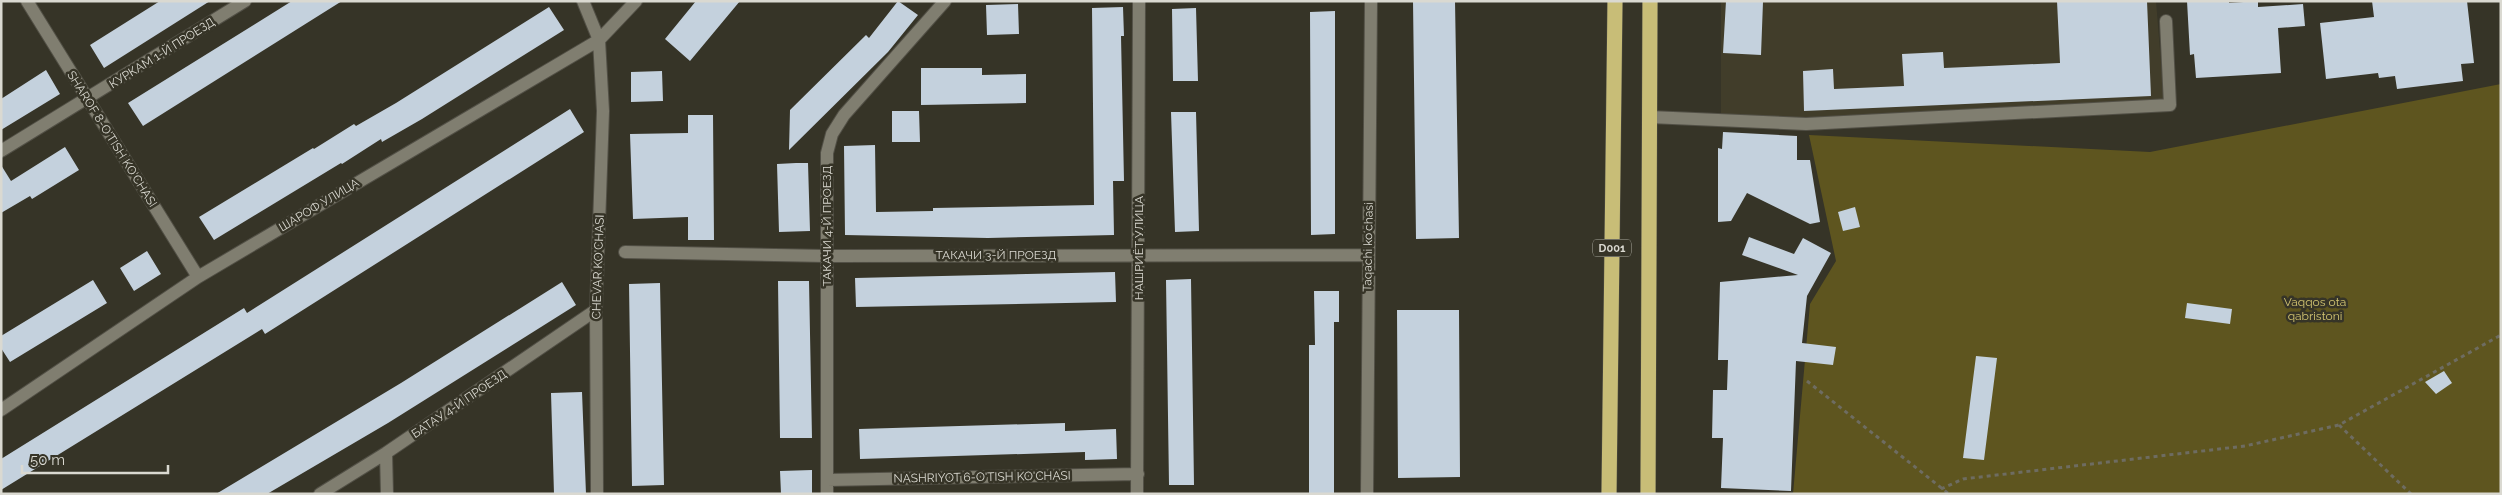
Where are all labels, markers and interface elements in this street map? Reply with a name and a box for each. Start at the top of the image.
street label: КУРКАМ 1-Й ПРОЕЗД [107,15,217,91]
street label: SHAROF 8-O'TISH KO'CHASI [64,68,160,210]
street label: ТАКАЧИ 4-Й ПРОЕЗД [820,166,834,286]
street label: ШАРОФ УЛИЦА [276,176,362,234]
street label: НАШРИЁТ УЛИЦА [1132,196,1146,300]
street label: Taqachi koʻchasi [1360,202,1376,292]
street label: CHEVAR KO'CHASI [589,214,607,320]
road number: D001 [1593,240,1631,256]
street label: ТАКАЧИ 3-Й ПРОЕЗД [936,248,1056,262]
park label: Vaqqos ota qabristoni [2284,295,2346,323]
street label: БАТАУ 4-Й ПРОЕЗД [409,367,509,441]
scale bar [22,442,169,474]
text: 50 m [30,451,65,469]
street label: NASHRIYOT 6-O'TISH KO'CHASI [893,468,1071,486]

